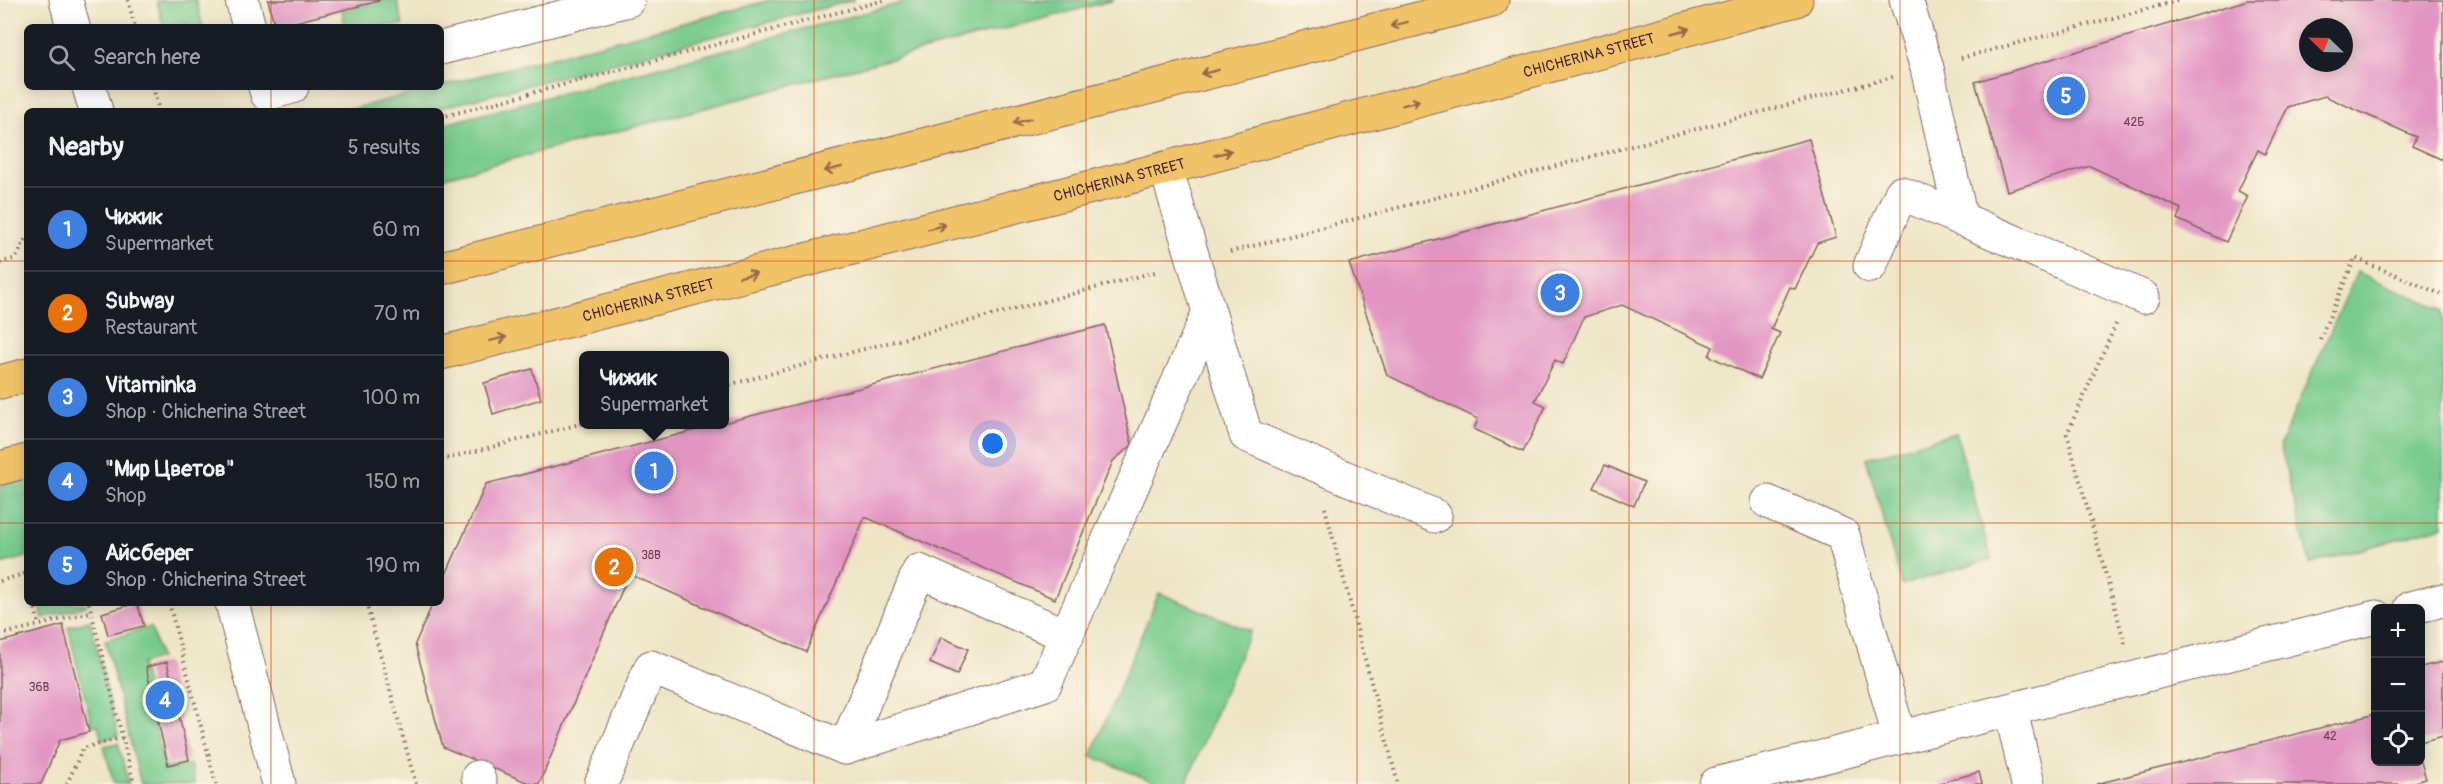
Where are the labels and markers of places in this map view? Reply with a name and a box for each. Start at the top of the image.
pin: 5 [2046,74,2086,118]
pin: 3 [1540,270,1580,316]
pin: 1 [634,448,674,494]
pin: 2 [594,544,634,590]
pin: 4 [146,678,184,722]

